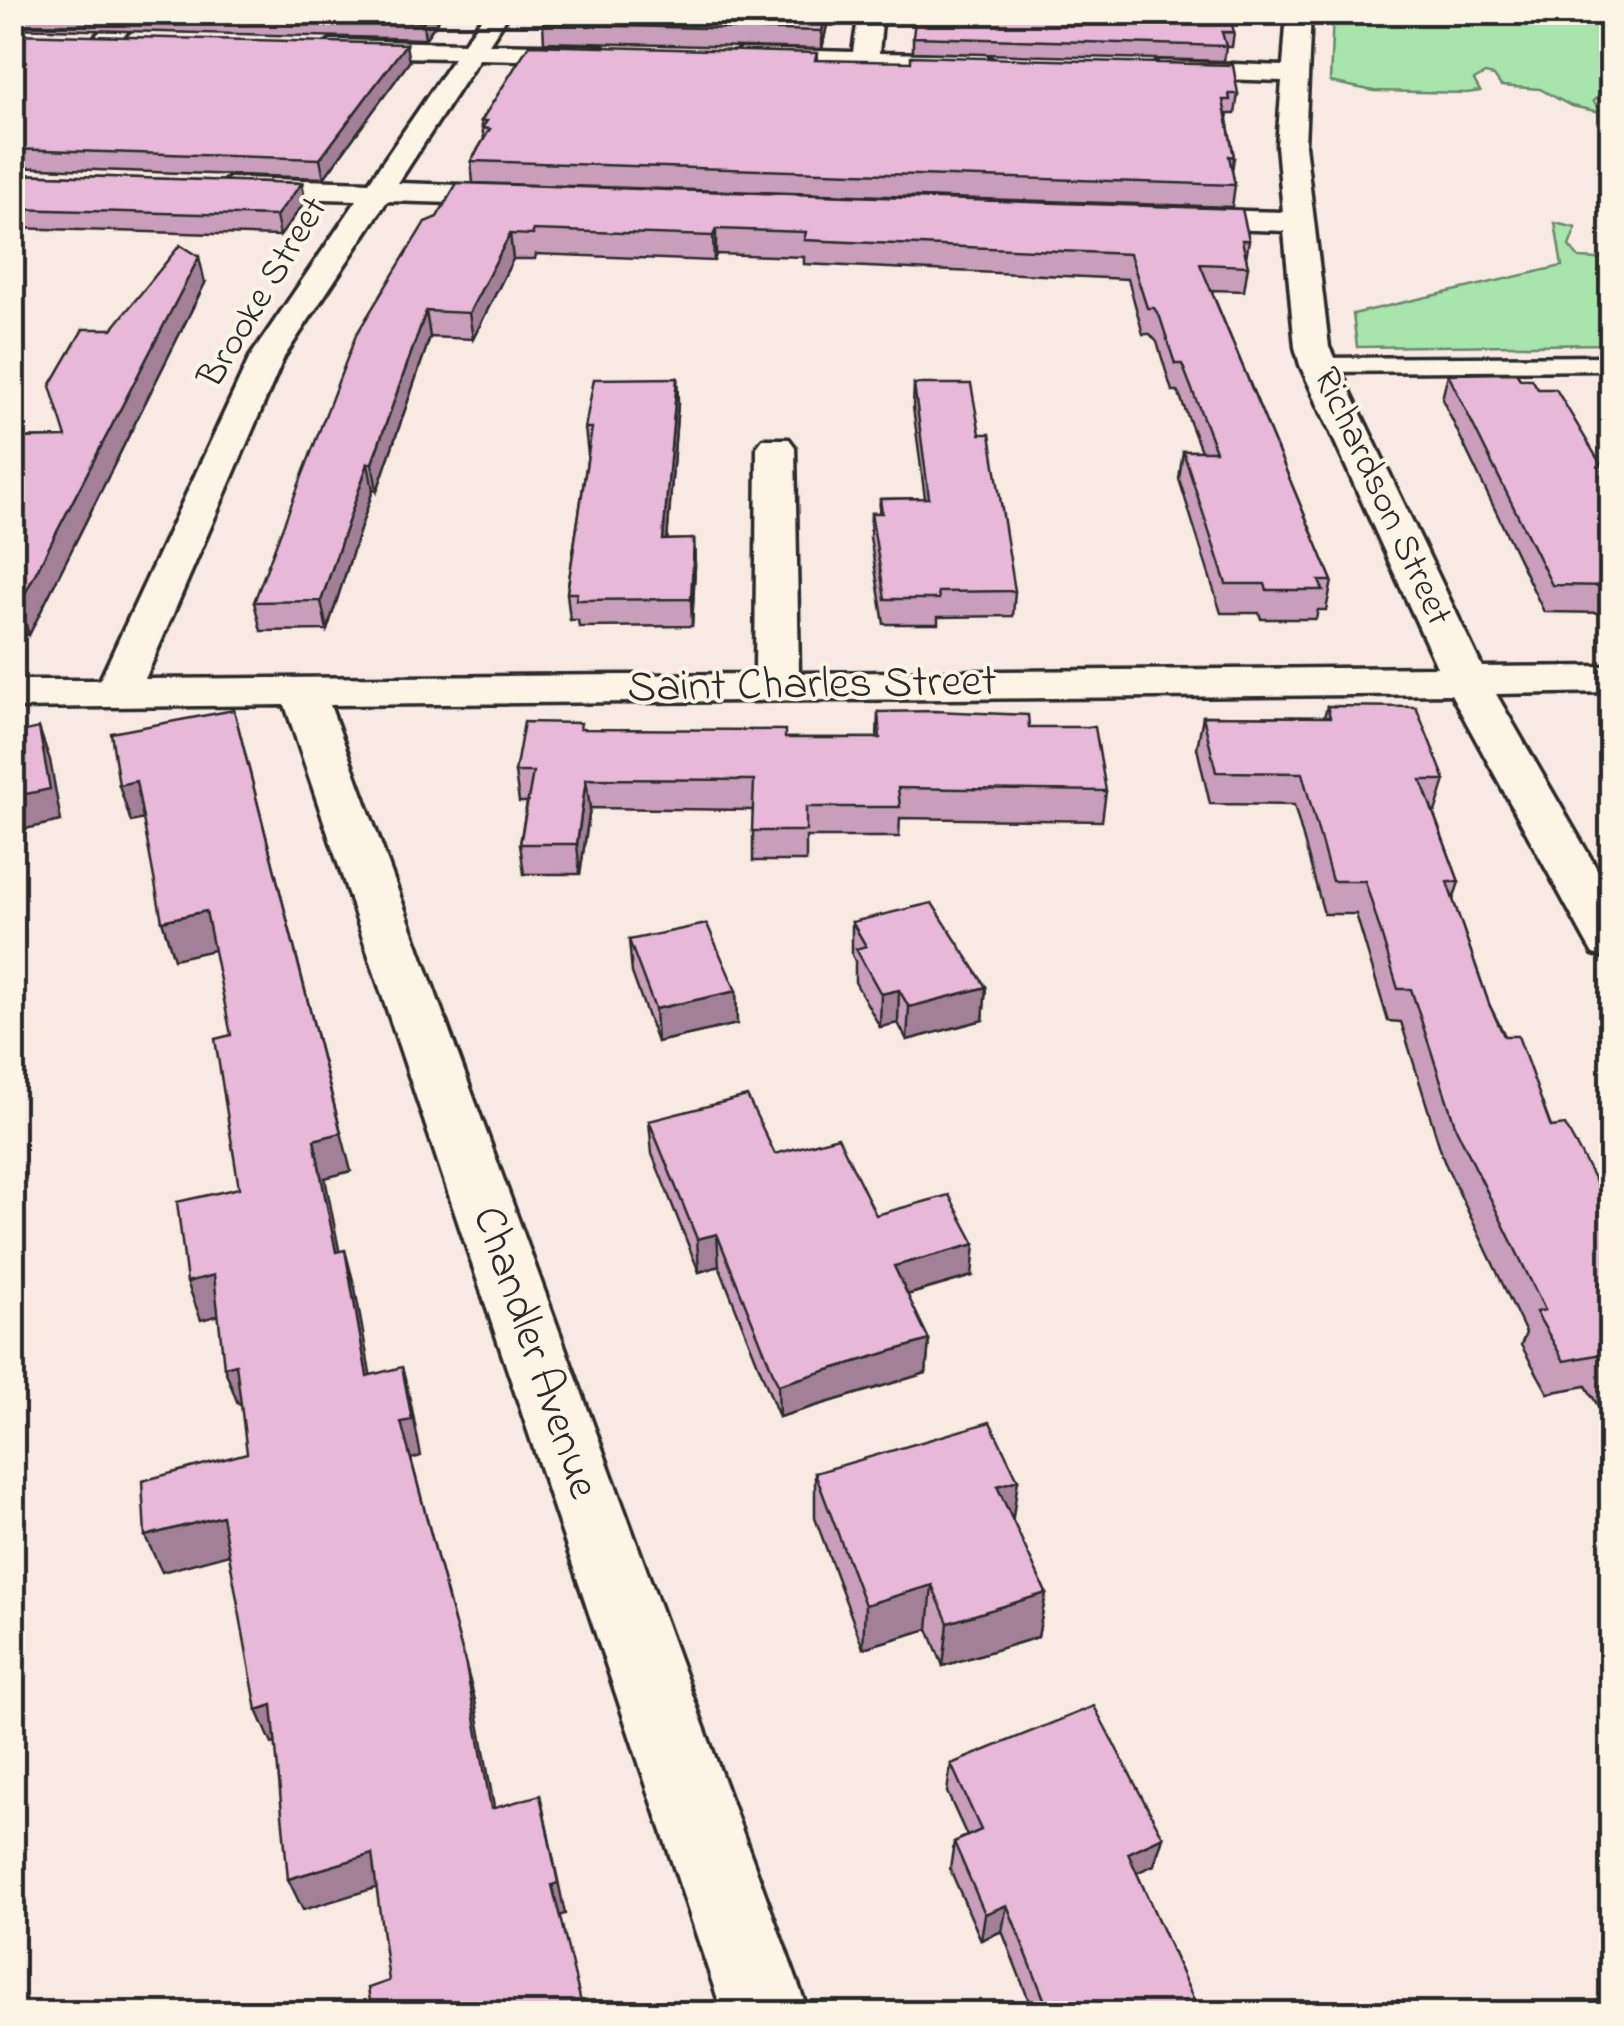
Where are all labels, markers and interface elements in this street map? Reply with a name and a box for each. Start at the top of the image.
street label: Brooke Street [184,186,343,400]
street label: Richardson Street [1297,358,1466,636]
street label: Saint Charles Street [627,650,997,722]
street label: Chandler Avenue [453,1198,615,1509]

